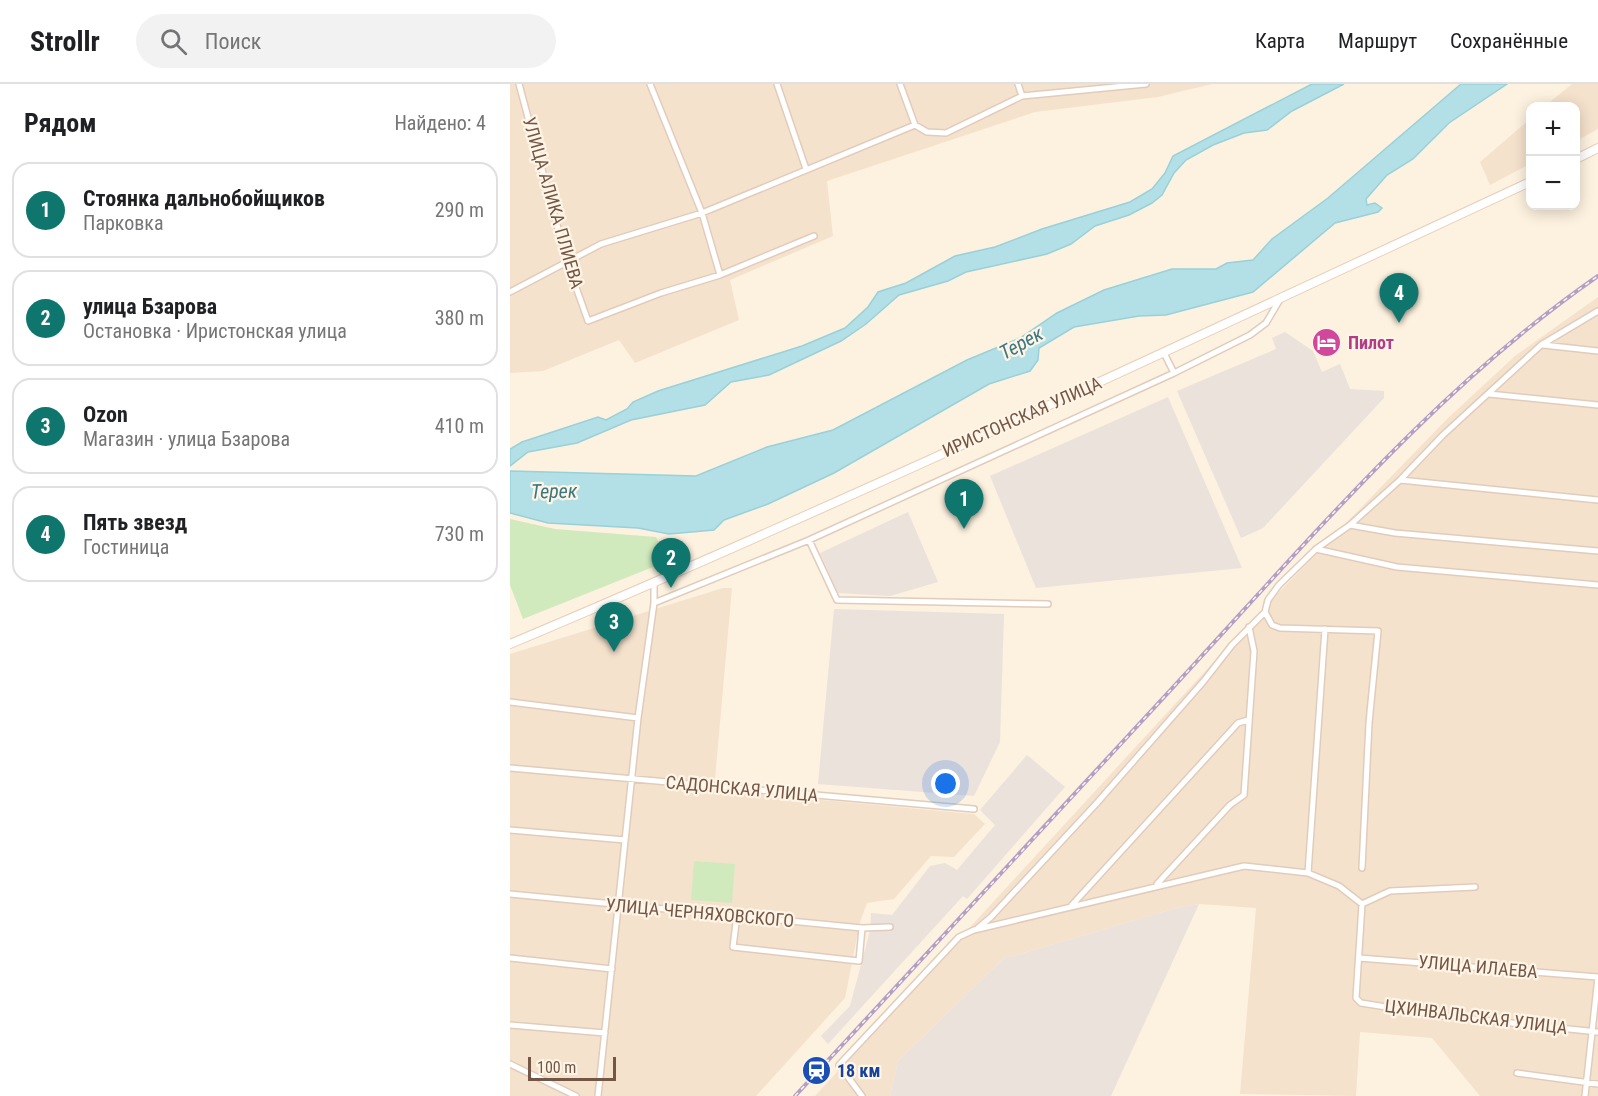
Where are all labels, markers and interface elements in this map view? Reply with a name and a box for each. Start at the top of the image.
search box [136,14,556,68]
text: Strollr [30,25,100,58]
icon: search [157,25,190,58]
text: Поиск [205,29,261,54]
text: Карта [1255,29,1305,53]
text: Маршрут [1338,29,1417,53]
text: Сохранённые [1450,29,1568,53]
map controls [1526,102,1580,210]
button: + [1526,102,1580,156]
text: Рядом [24,108,96,138]
text: Найдено: 4 [394,111,486,135]
street label: УЛИЦА АЛИКА ПЛИЕВА [519,115,588,292]
button: − [1526,156,1580,210]
text: Стоянка дальнобойщиков [83,186,325,211]
text: 1 [40,198,51,222]
text: 290 m [435,198,484,222]
text: Парковка [83,211,164,235]
pin: 4 [1380,274,1418,323]
text: улица Бзарова [83,294,217,319]
text: 2 [40,306,51,330]
text: 380 m [435,306,484,330]
text: Остановка · Иристонская улица [83,319,347,343]
water label: Терек [995,321,1048,365]
hotel icon: Пилот [1311,327,1343,359]
place label: Пилот [1348,332,1394,353]
street label: ИРИСТОНСКАЯ УЛИЦА [939,372,1105,461]
text: Ozon [83,402,128,427]
text: 3 [40,414,51,438]
text: 410 m [435,414,484,438]
text: Магазин · улица Бзарова [83,427,290,451]
water label: Терек [531,479,578,503]
pin: 1 [944,480,984,529]
text: Пять звезд [83,510,187,535]
text: 4 [40,522,51,546]
text: 730 m [435,522,484,546]
text: Гостиница [83,535,169,559]
pin: 2 [652,538,690,588]
pin: 3 [594,602,634,652]
your location [931,769,960,798]
street label: САДОНСКАЯ УЛИЦА [665,771,820,806]
street label: УЛИЦА ЧЕРНЯХОВСКОГО [605,894,795,931]
street label: УЛИЦА ИЛАЕВА [1417,951,1539,982]
street label: ЦХИНВАЛЬСКАЯ УЛИЦА [1384,995,1569,1038]
scale bar [528,1054,616,1082]
station icon: 18 км [800,1055,832,1087]
text: 100 m [537,1058,576,1077]
place label: 18 км [837,1060,880,1081]

